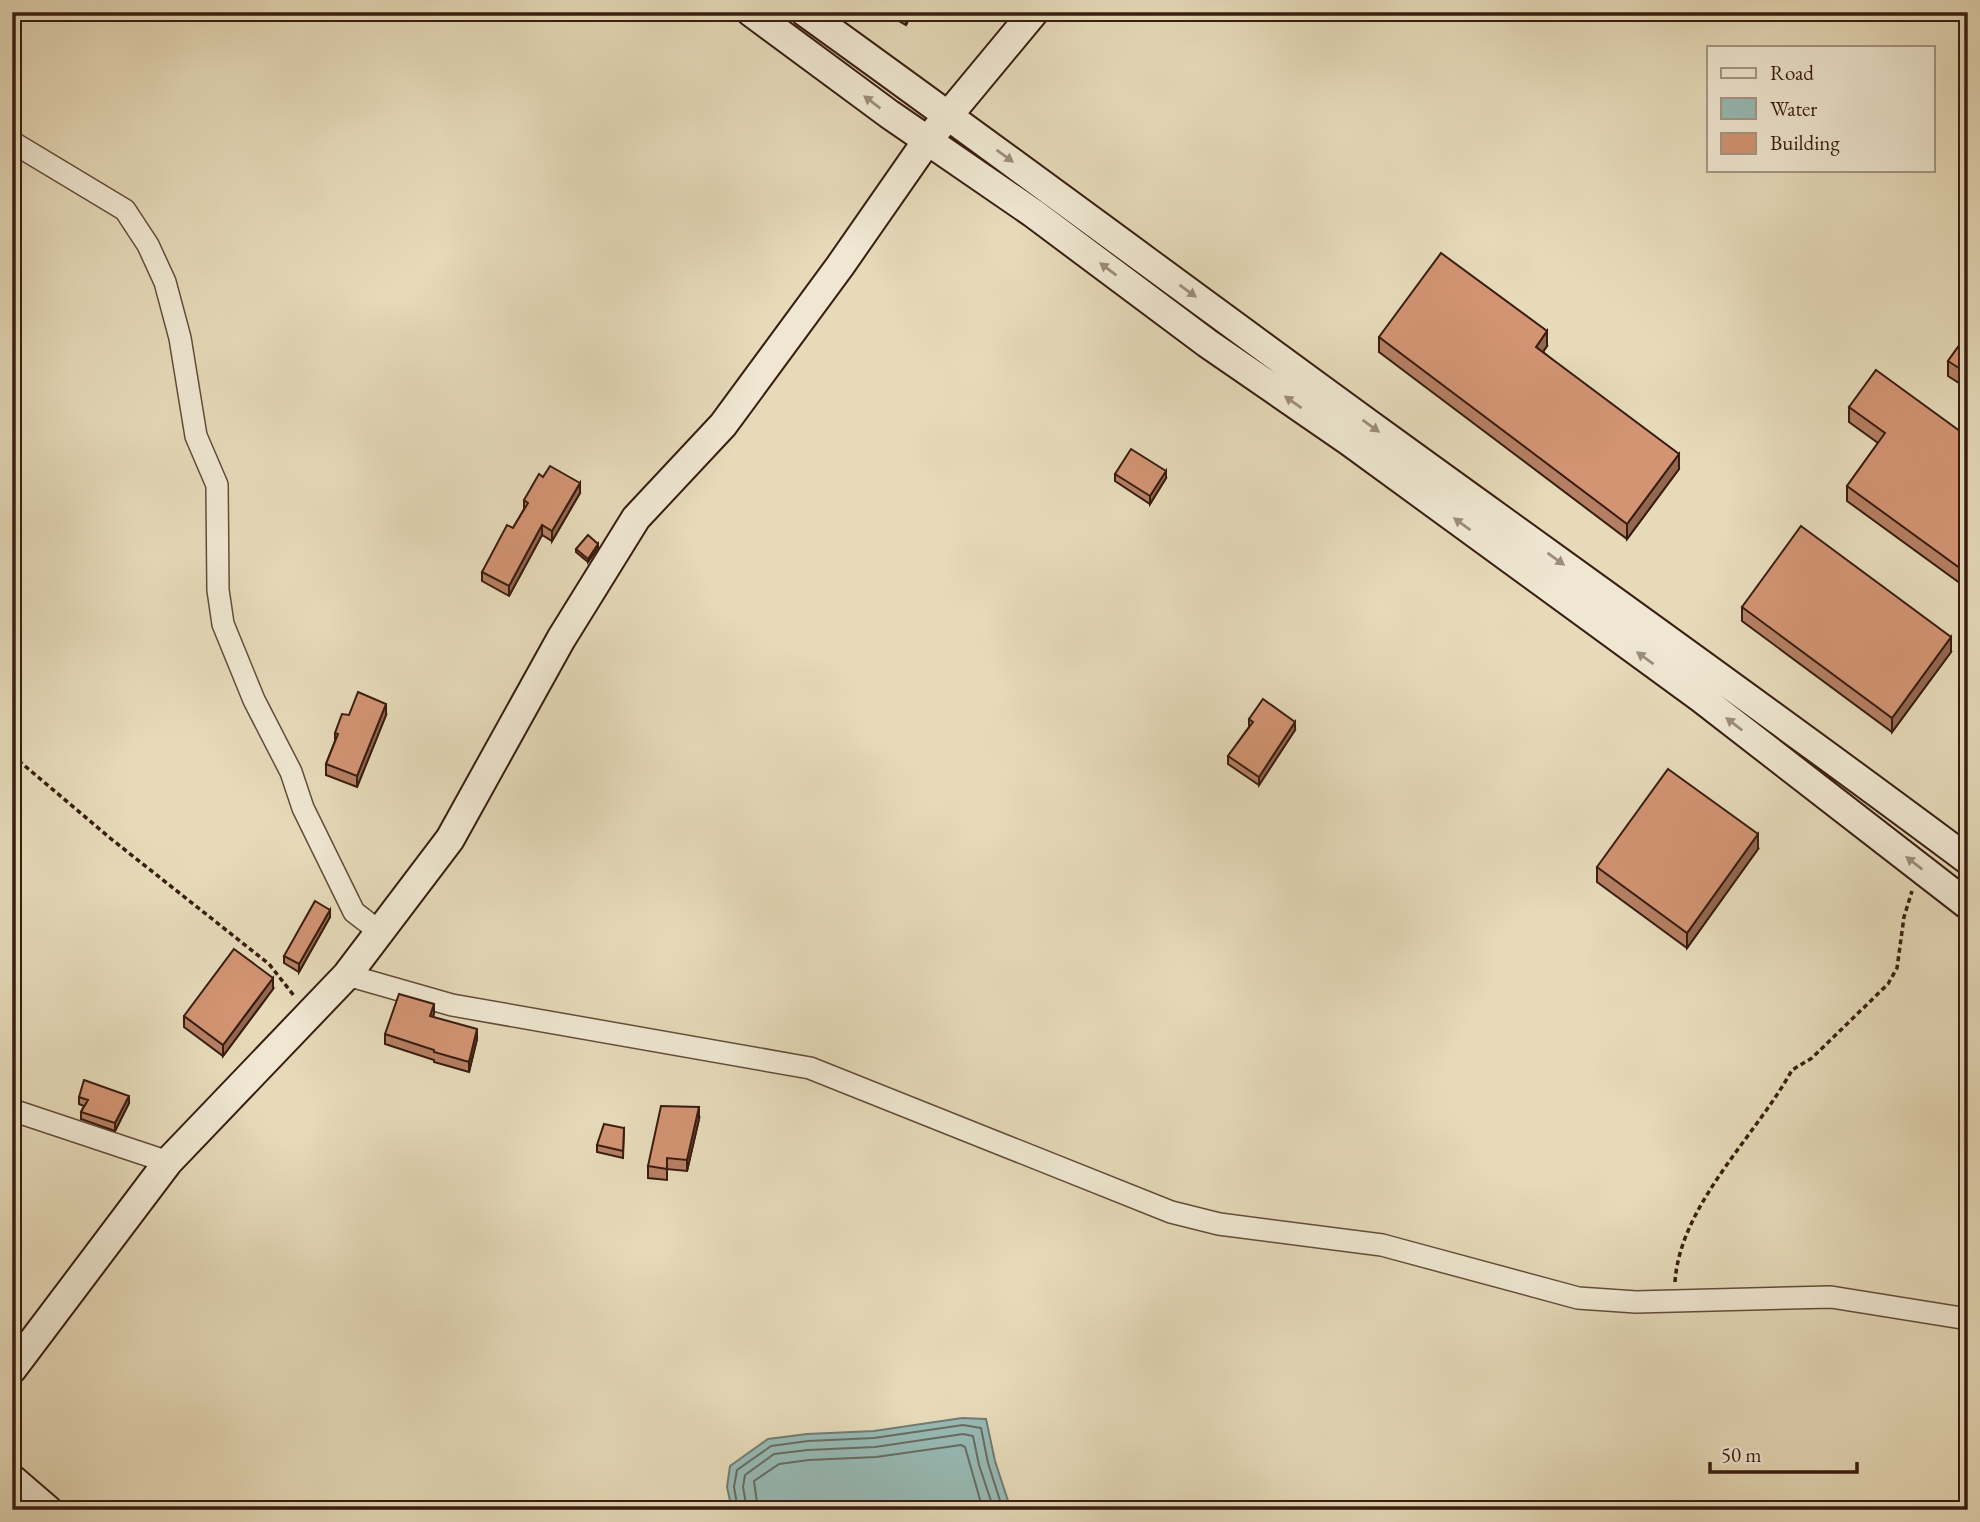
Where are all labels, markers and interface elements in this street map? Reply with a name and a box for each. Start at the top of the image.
legend [1707,46,1934,172]
text: Road [1770,59,1814,86]
one-way arrow [863,95,881,109]
text: Water [1770,95,1817,122]
text: Building [1770,129,1840,156]
one-way arrow [996,149,1014,163]
one-way arrow [1099,262,1117,276]
one-way arrow [1179,284,1197,298]
one-way arrow [1284,395,1302,409]
one-way arrow [1362,419,1381,433]
one-way arrow [1452,517,1471,531]
one-way arrow [1547,552,1565,566]
one-way arrow [1636,651,1655,665]
one-way arrow [1725,717,1743,731]
one-way arrow [1905,856,1923,871]
scale bar [1710,1431,1857,1475]
text: 50 m [1721,1441,1762,1468]

